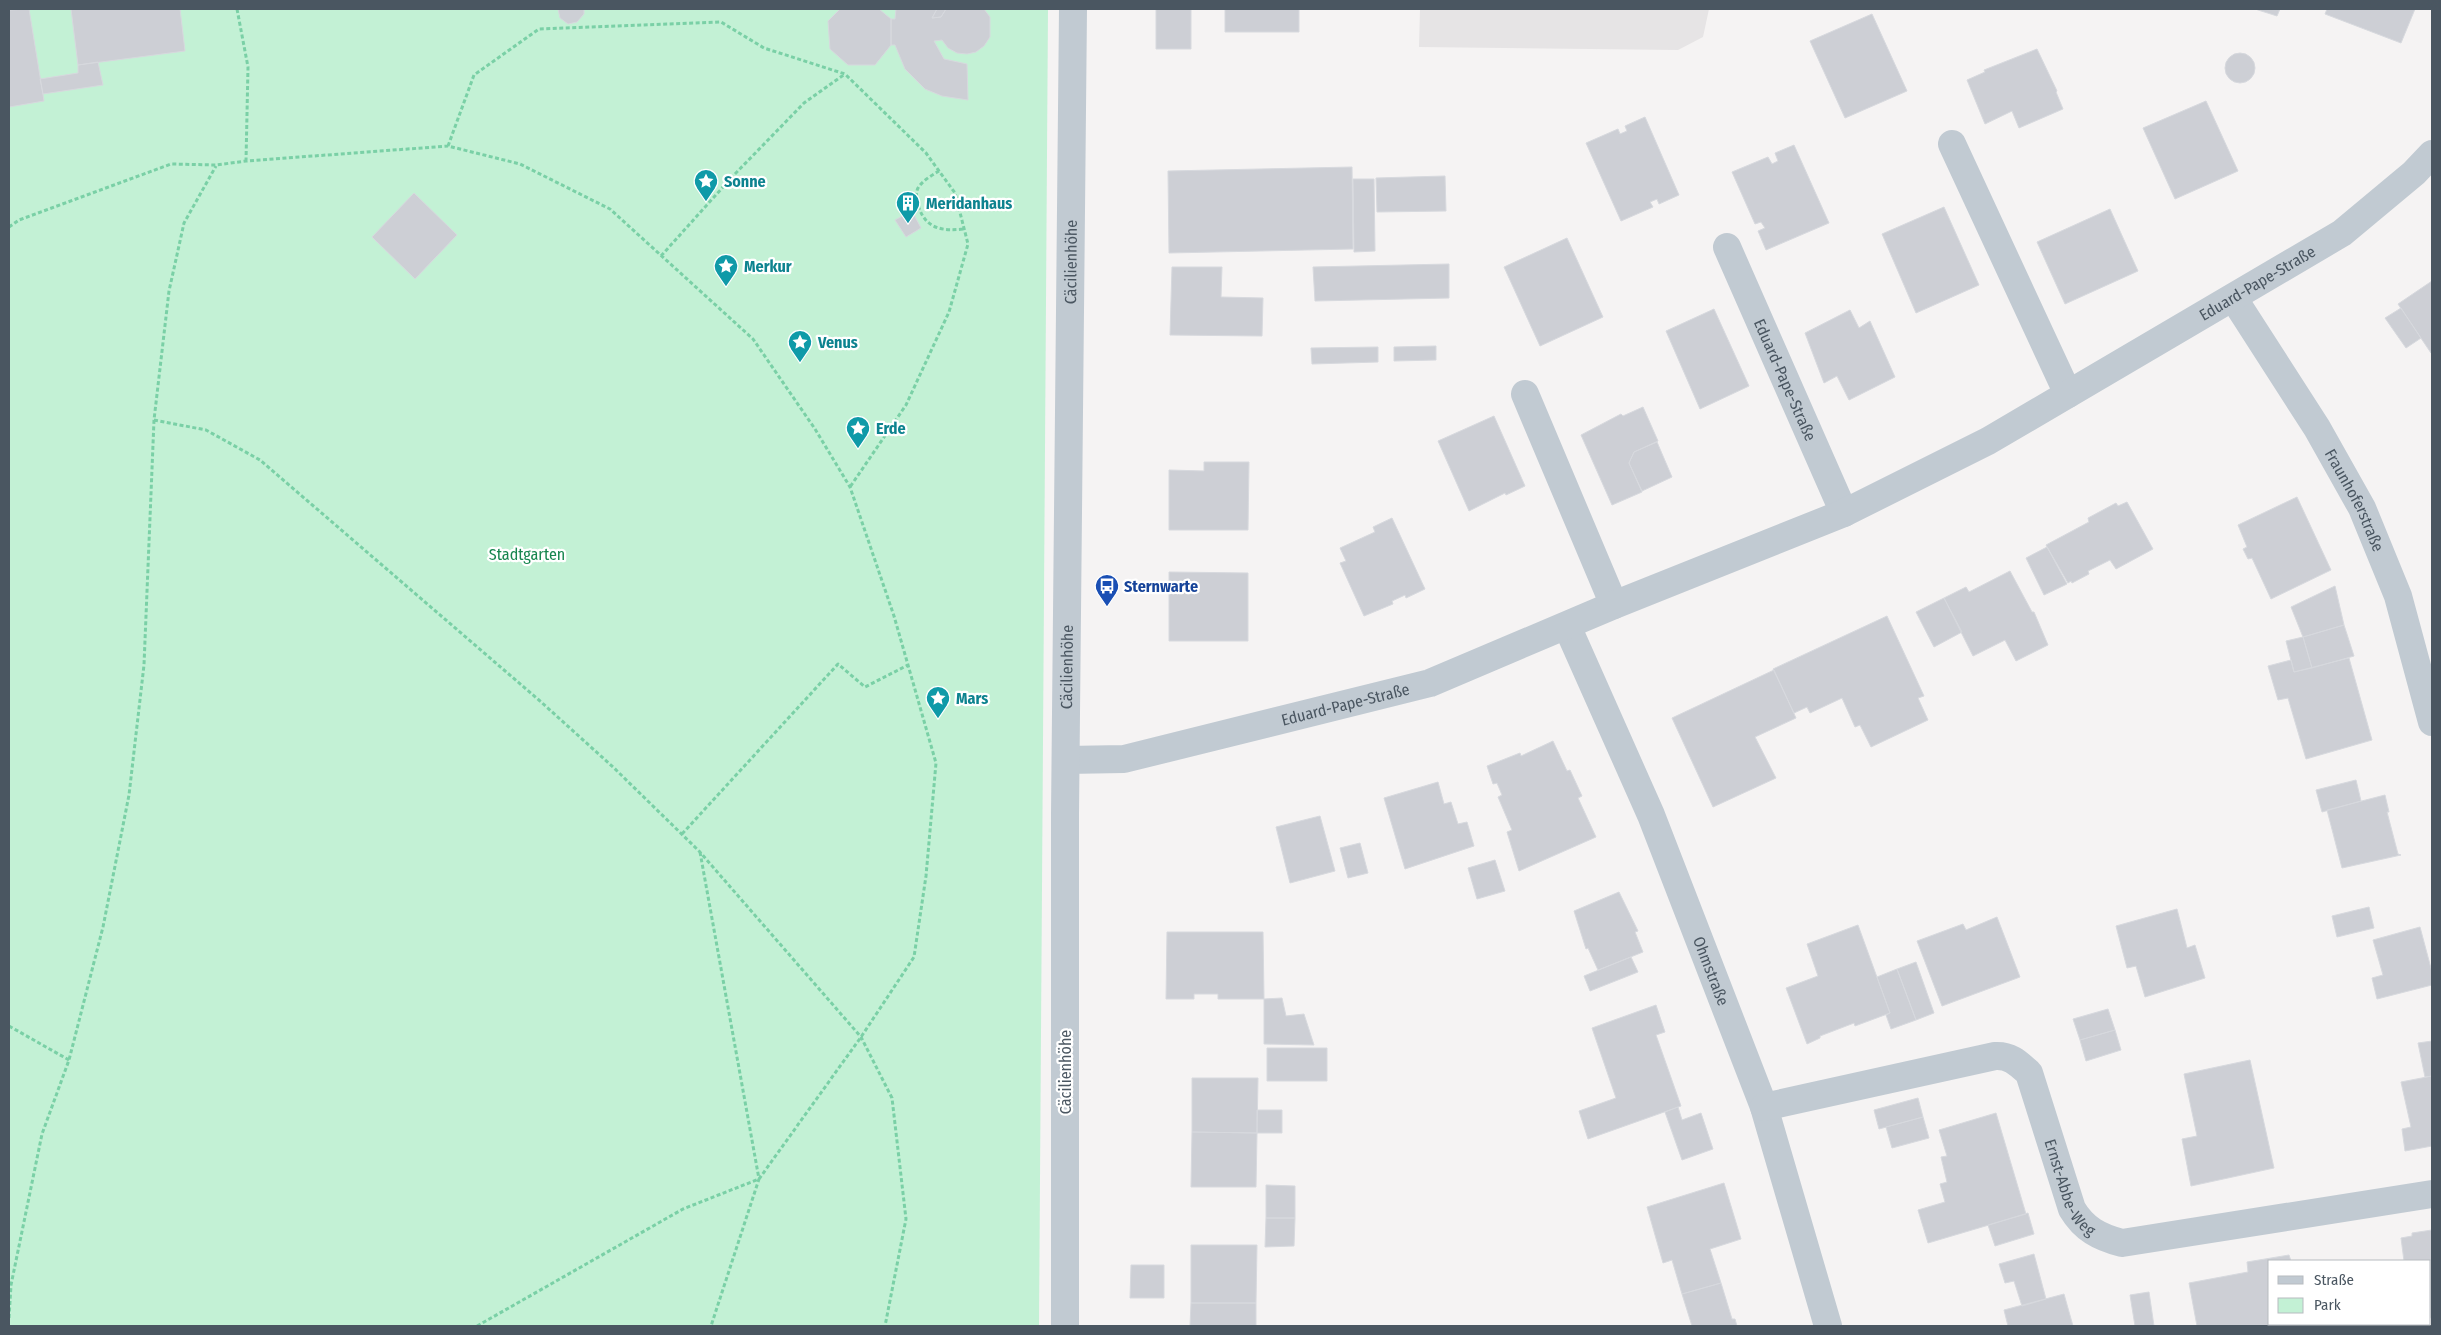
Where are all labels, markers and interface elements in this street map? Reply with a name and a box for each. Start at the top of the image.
place icon: Sonne [693,168,719,202]
place label: Sonne [724,172,766,191]
building icon: Meridanhaus [895,190,921,224]
place label: Meridanhaus [926,194,1012,213]
street label: Cäcilienhöhe [1061,220,1080,304]
street label: Eduard-Pape-Straße [2196,241,2319,324]
place icon: Merkur [713,253,739,287]
place label: Merkur [744,257,792,276]
street label: Eduard-Pape-Straße [1750,316,1821,444]
place icon: Venus [787,329,813,363]
place label: Venus [817,333,858,352]
place icon: Erde [845,415,871,449]
place label: Erde [876,419,906,438]
street label: Fraunhoferstraße [2321,445,2388,554]
park label: Stadtgarten [489,545,565,564]
bus stop icon: Sternwarte [1094,573,1120,607]
place label: Sternwarte [1124,577,1198,596]
street label: Cäcilienhöhe [1057,625,1076,709]
street label: Eduard-Pape-Straße [1279,679,1411,729]
place icon: Mars [925,685,951,719]
place label: Mars [956,689,988,708]
street label: Ohmstraße [1689,934,1733,1008]
street label: Cäcilienhöhe [1056,1030,1075,1114]
street label: Ernst-Abbe-Weg [2041,1136,2100,1240]
legend [2268,1260,2431,1325]
text: Straße [2314,1271,2354,1289]
text: Park [2314,1296,2341,1314]

